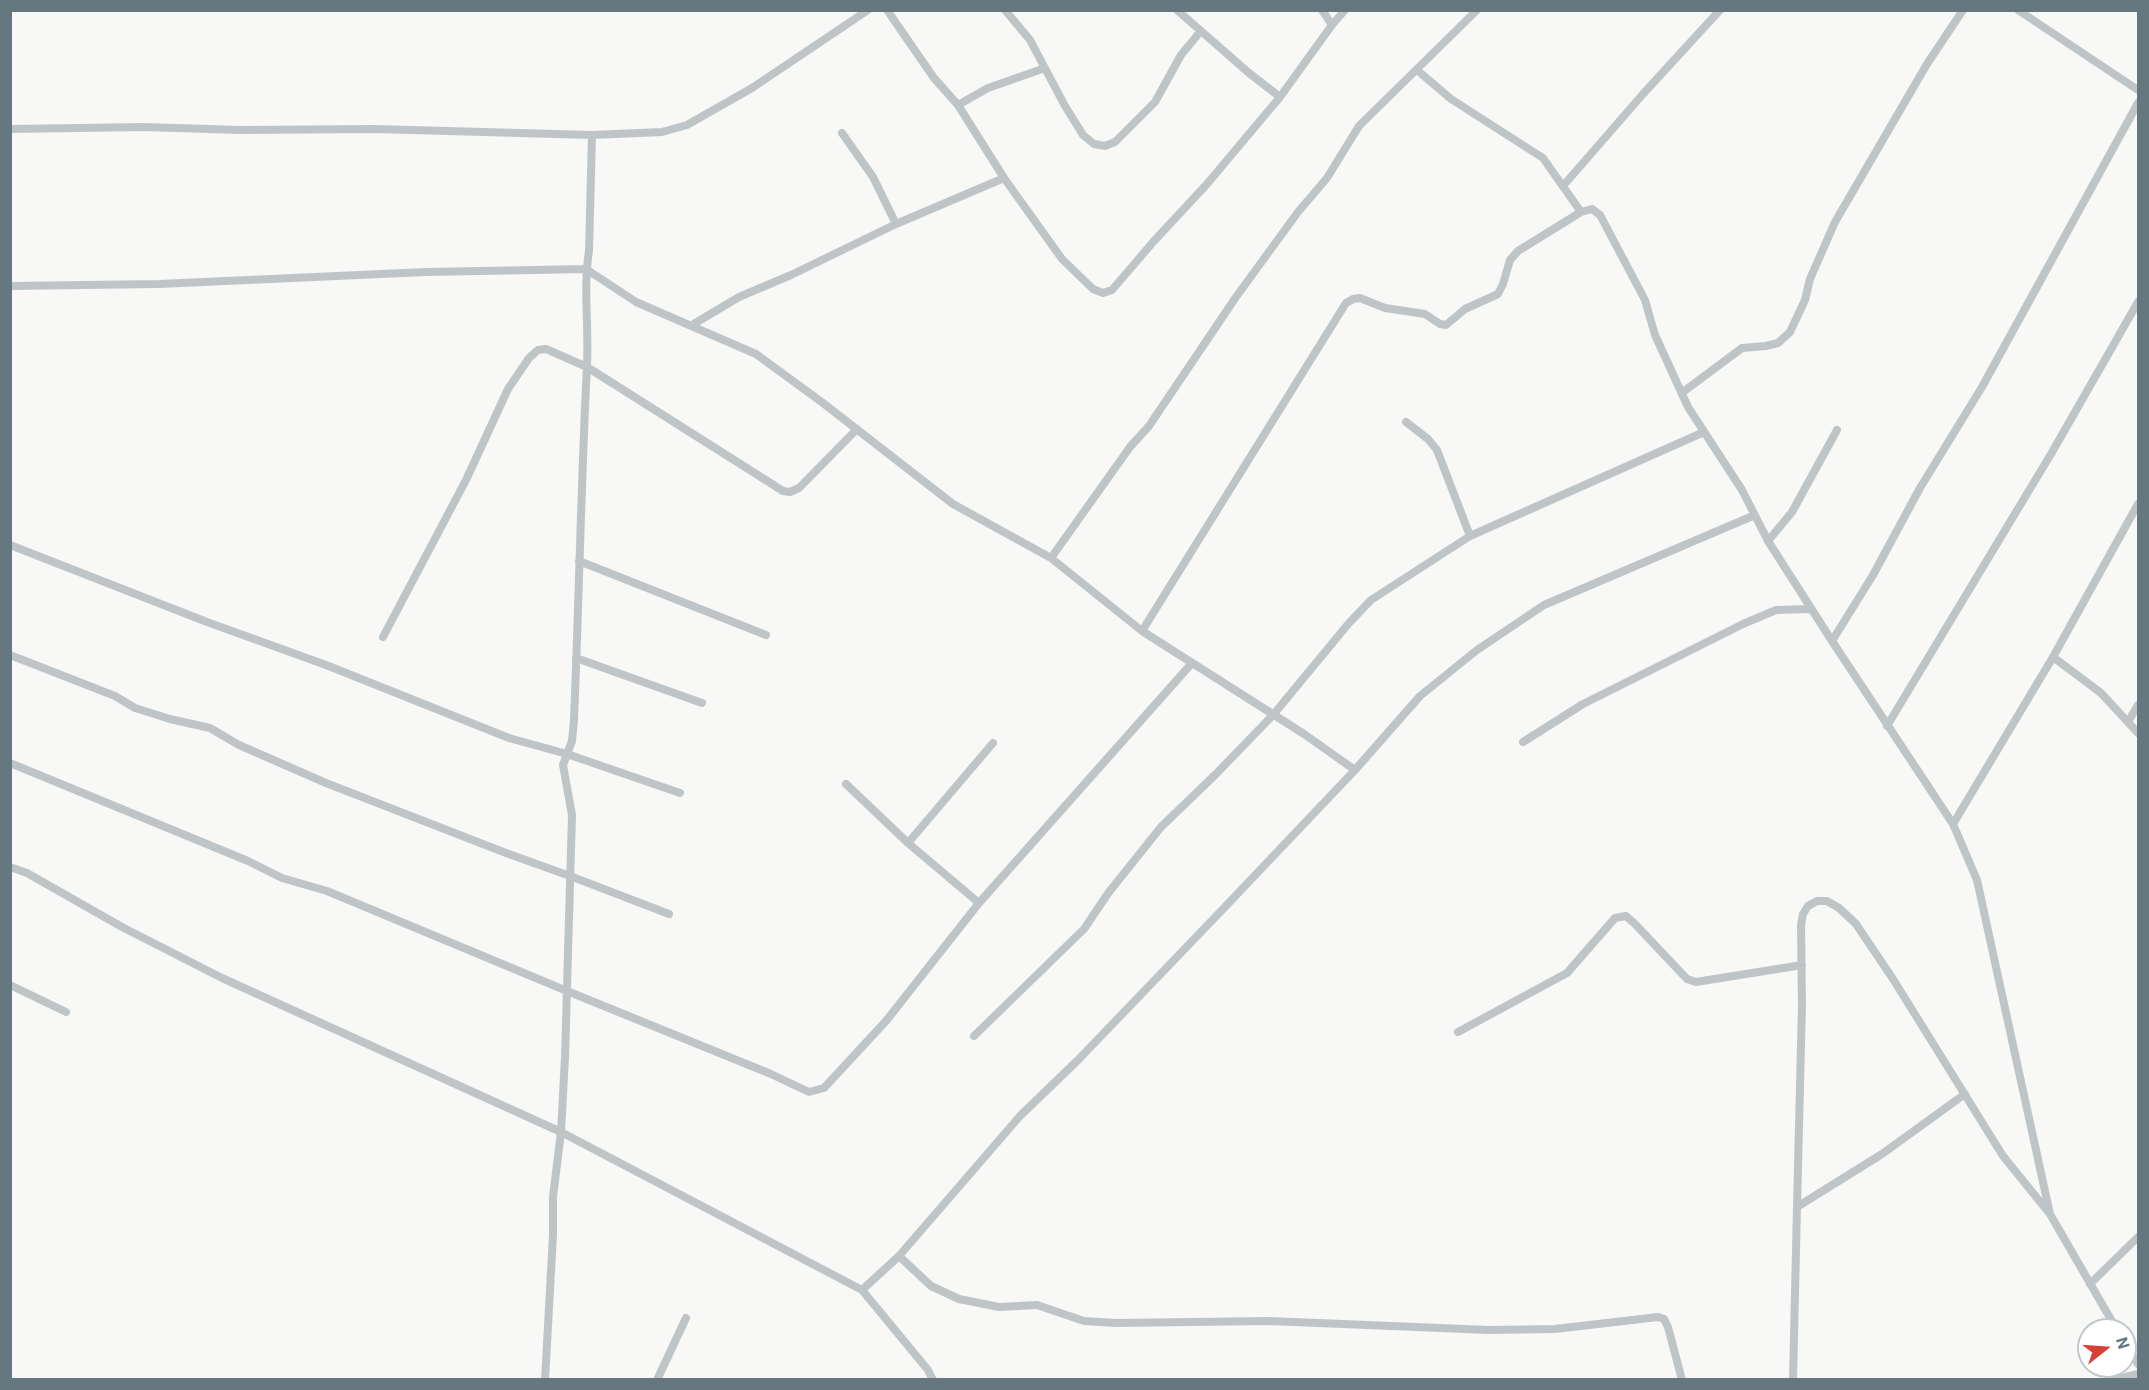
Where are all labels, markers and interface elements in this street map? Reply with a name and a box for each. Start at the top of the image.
north arrow [2077,1318,2137,1378]
text: N [2112,1335,2134,1351]

